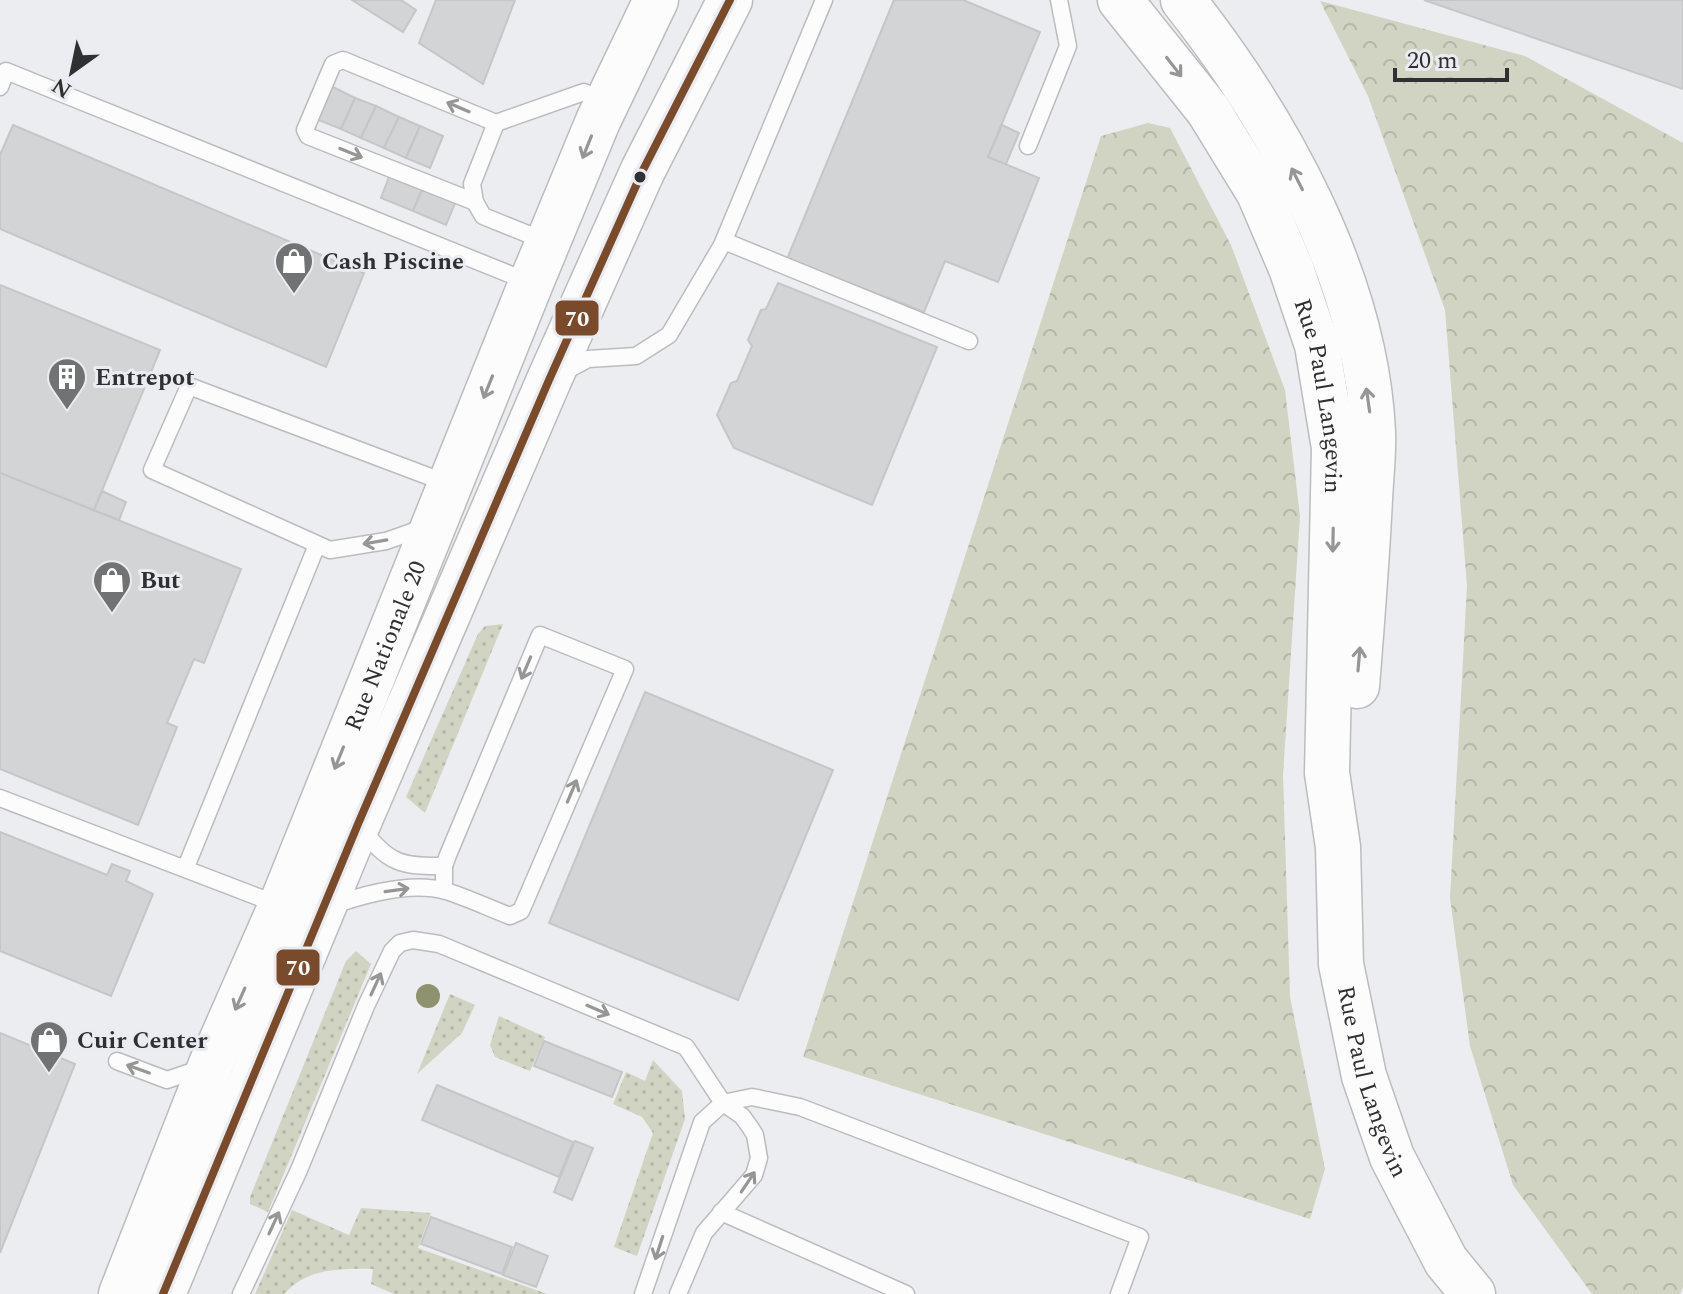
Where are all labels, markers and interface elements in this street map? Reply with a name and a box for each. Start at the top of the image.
north arrow [32,32,112,112]
scale bar [1395,32,1507,82]
text: 20 m [1407,43,1458,79]
one-way arrow [1165,56,1182,77]
text: N [45,69,78,106]
one-way arrow [446,99,471,114]
one-way arrow [579,134,594,159]
one-way arrow [338,147,363,161]
one-way arrow [1288,168,1304,192]
unlabelled marker [632,169,648,185]
shop icon: Cash Piscine [273,240,315,295]
place label: Cash Piscine [322,244,464,280]
street label: Rue Paul Langevin [1284,294,1351,494]
line badge: 70 [554,299,600,337]
text: 70 [565,303,589,336]
building icon: Entrepot [46,356,88,411]
place label: Entrepot [95,360,195,396]
one-way arrow [480,374,494,399]
one-way arrow [1360,387,1375,413]
one-way arrow [1325,526,1341,553]
one-way arrow [363,536,388,551]
street label: Rue Nationale 20 [336,556,437,737]
shop icon: But [91,559,133,614]
place label: But [140,563,180,599]
one-way arrow [1352,646,1367,673]
one-way arrow [518,655,533,680]
one-way arrow [331,745,345,770]
one-way arrow [566,779,581,804]
one-way arrow [384,882,410,897]
line badge: 70 [275,948,321,987]
text: 70 [286,952,310,985]
one-way arrow [369,973,384,997]
street label: Rue Paul Langevin [1327,983,1417,1184]
one-way arrow [232,986,247,1010]
one-way arrow [585,1004,610,1018]
shop icon: Cuir Center [28,1019,70,1074]
place label: Cuir Center [77,1023,208,1059]
one-way arrow [126,1061,151,1075]
one-way arrow [740,1171,756,1193]
one-way arrow [267,1211,282,1235]
one-way arrow [651,1235,666,1260]

